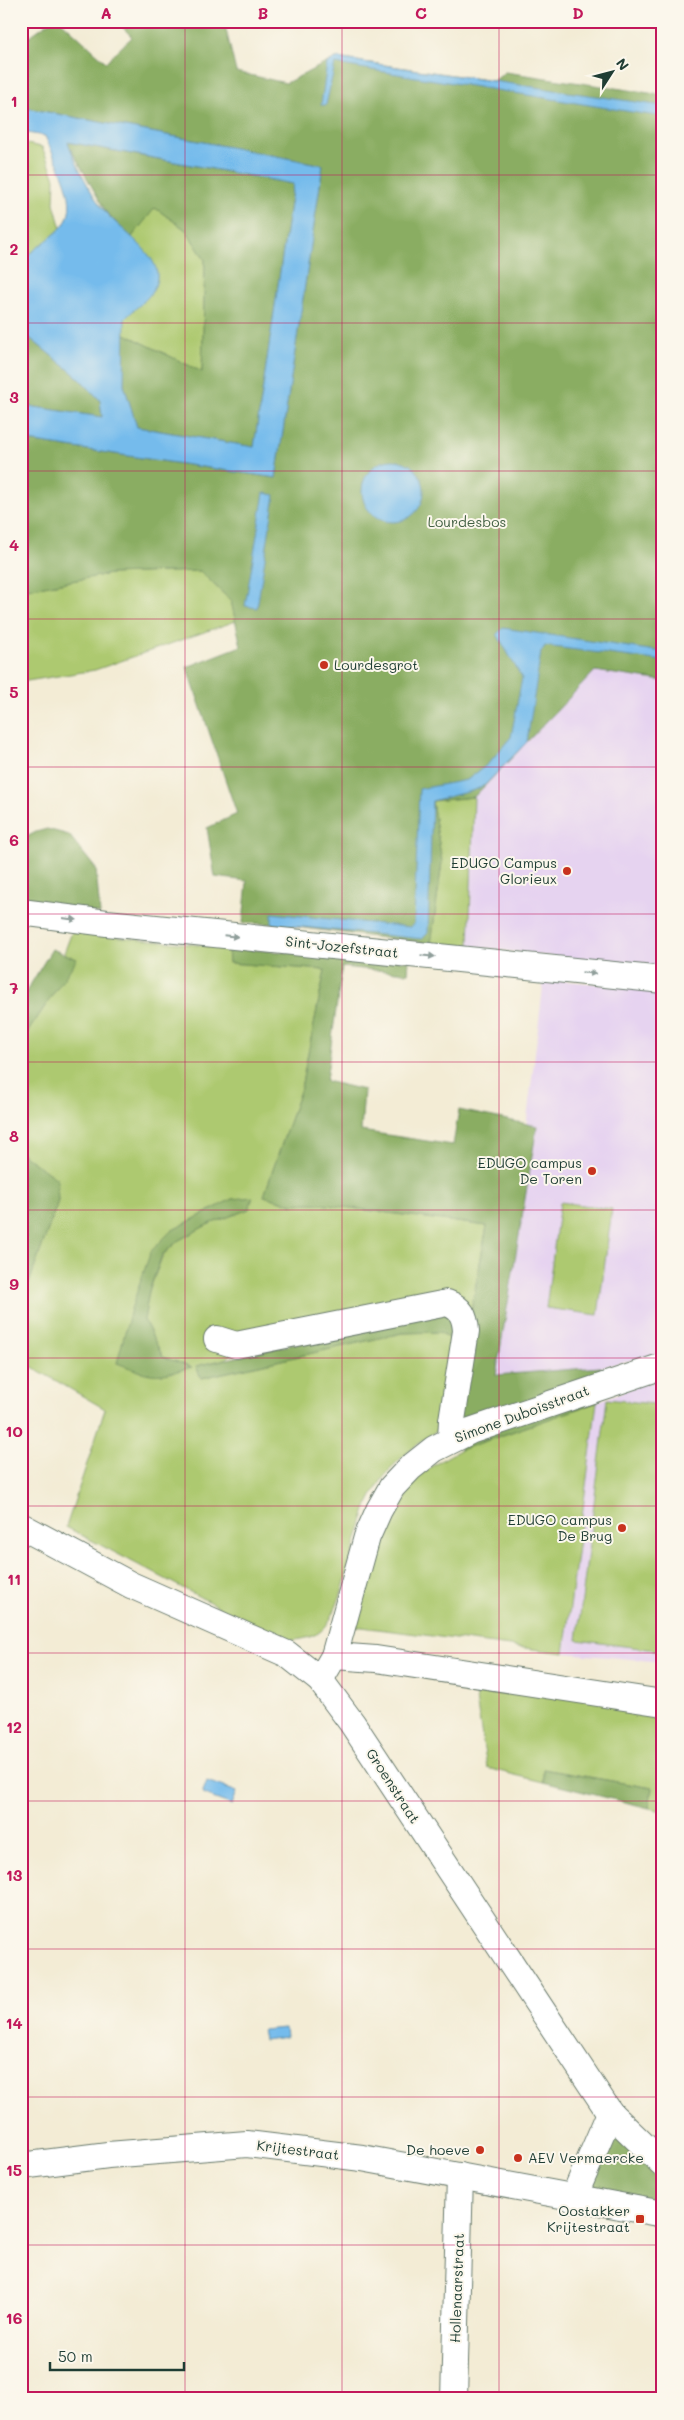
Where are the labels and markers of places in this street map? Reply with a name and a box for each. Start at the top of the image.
place label: Lourdesgrot [334,655,418,674]
marker: Lourdesgrot [318,659,330,671]
place label: EDUGO Campus Glorieux [451,853,557,888]
marker: EDUGO Campus Glorieux [561,865,573,877]
place label: EDUGO campus De Toren [478,1153,582,1188]
marker: EDUGO campus De Toren [586,1165,598,1177]
place label: EDUGO campus De Brug [508,1510,612,1545]
marker: EDUGO campus De Brug [616,1522,628,1534]
place label: De hoeve [406,2140,470,2159]
marker: De hoeve [474,2144,486,2156]
place label: AEV Vermaercke [528,2148,644,2167]
marker: AEV Vermaercke [512,2152,524,2164]
place label: Oostakker Krijtestraat [547,2201,630,2236]
marker: Oostakker Krijtestraat [634,2213,646,2225]

